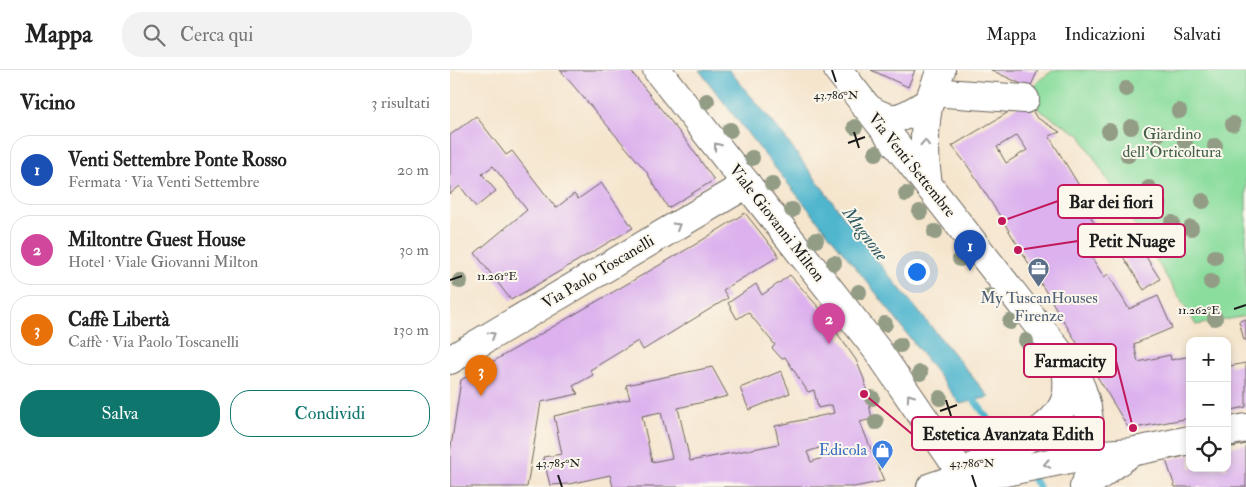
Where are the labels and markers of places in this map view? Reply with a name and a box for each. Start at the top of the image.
callout: Bar dei fiori [1058,185,1163,218]
callout: Petit Nuage [1078,224,1185,257]
pin: 1 [954,230,986,271]
office icon: My TuscanHouses Firenze [1027,257,1051,288]
place label: My TuscanHouses Firenze [980,288,1098,326]
pin: 2 [813,303,845,344]
callout: Farmacity [1024,344,1116,377]
pin: 3 [465,355,497,396]
callout: Estetica Avanzata Edith [912,417,1104,450]
shop icon: Edicola [871,438,895,469]
place label: Edicola [819,440,867,460]

